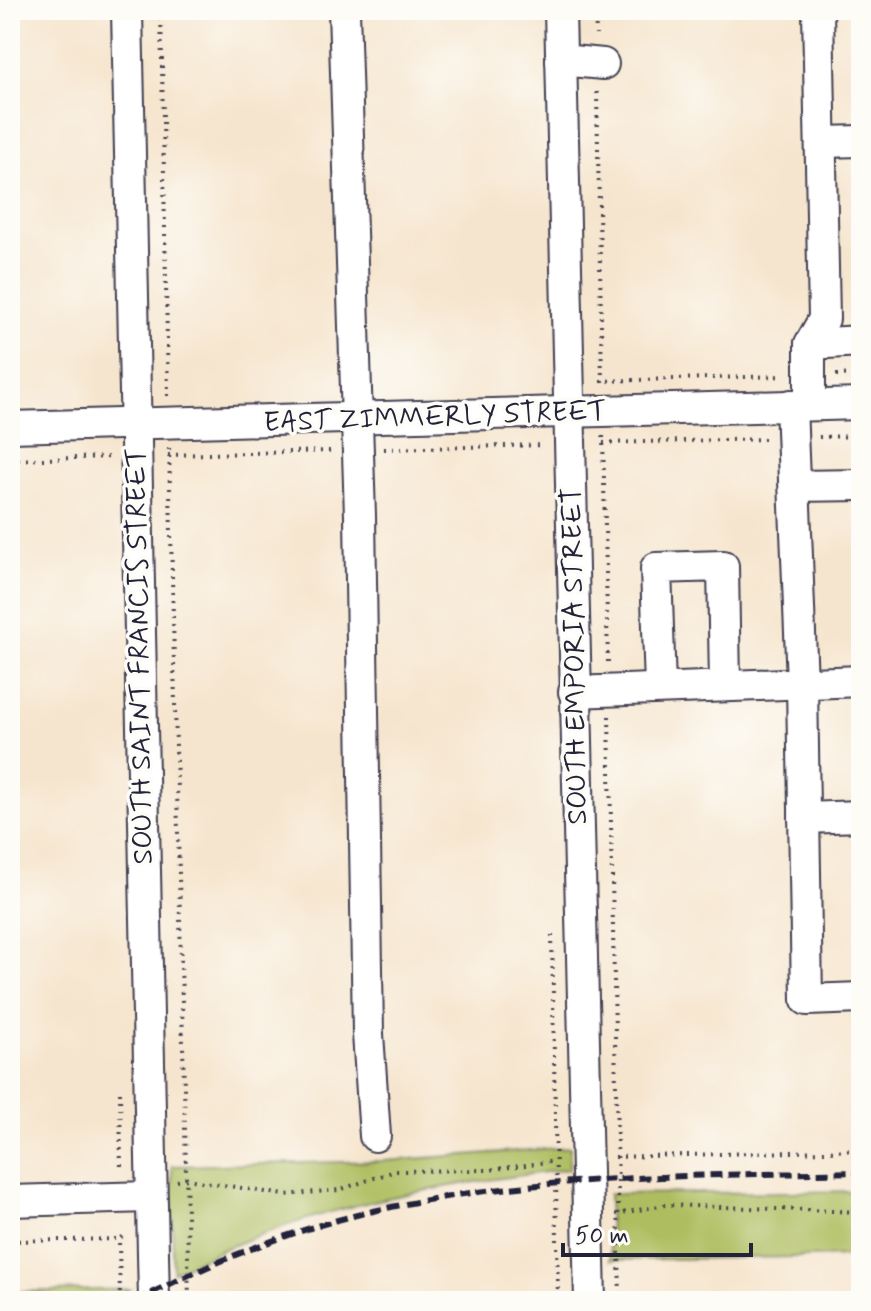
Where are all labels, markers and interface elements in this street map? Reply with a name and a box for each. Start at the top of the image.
street label: EAST ZIMMERLY STREET [263,393,607,442]
street label: SOUTH SAINT FRANCIS STREET [118,447,163,865]
street label: SOUTH EMPORIA STREET [554,487,597,825]
scale bar [563,1207,751,1257]
text: 50 m [575,1221,629,1252]

